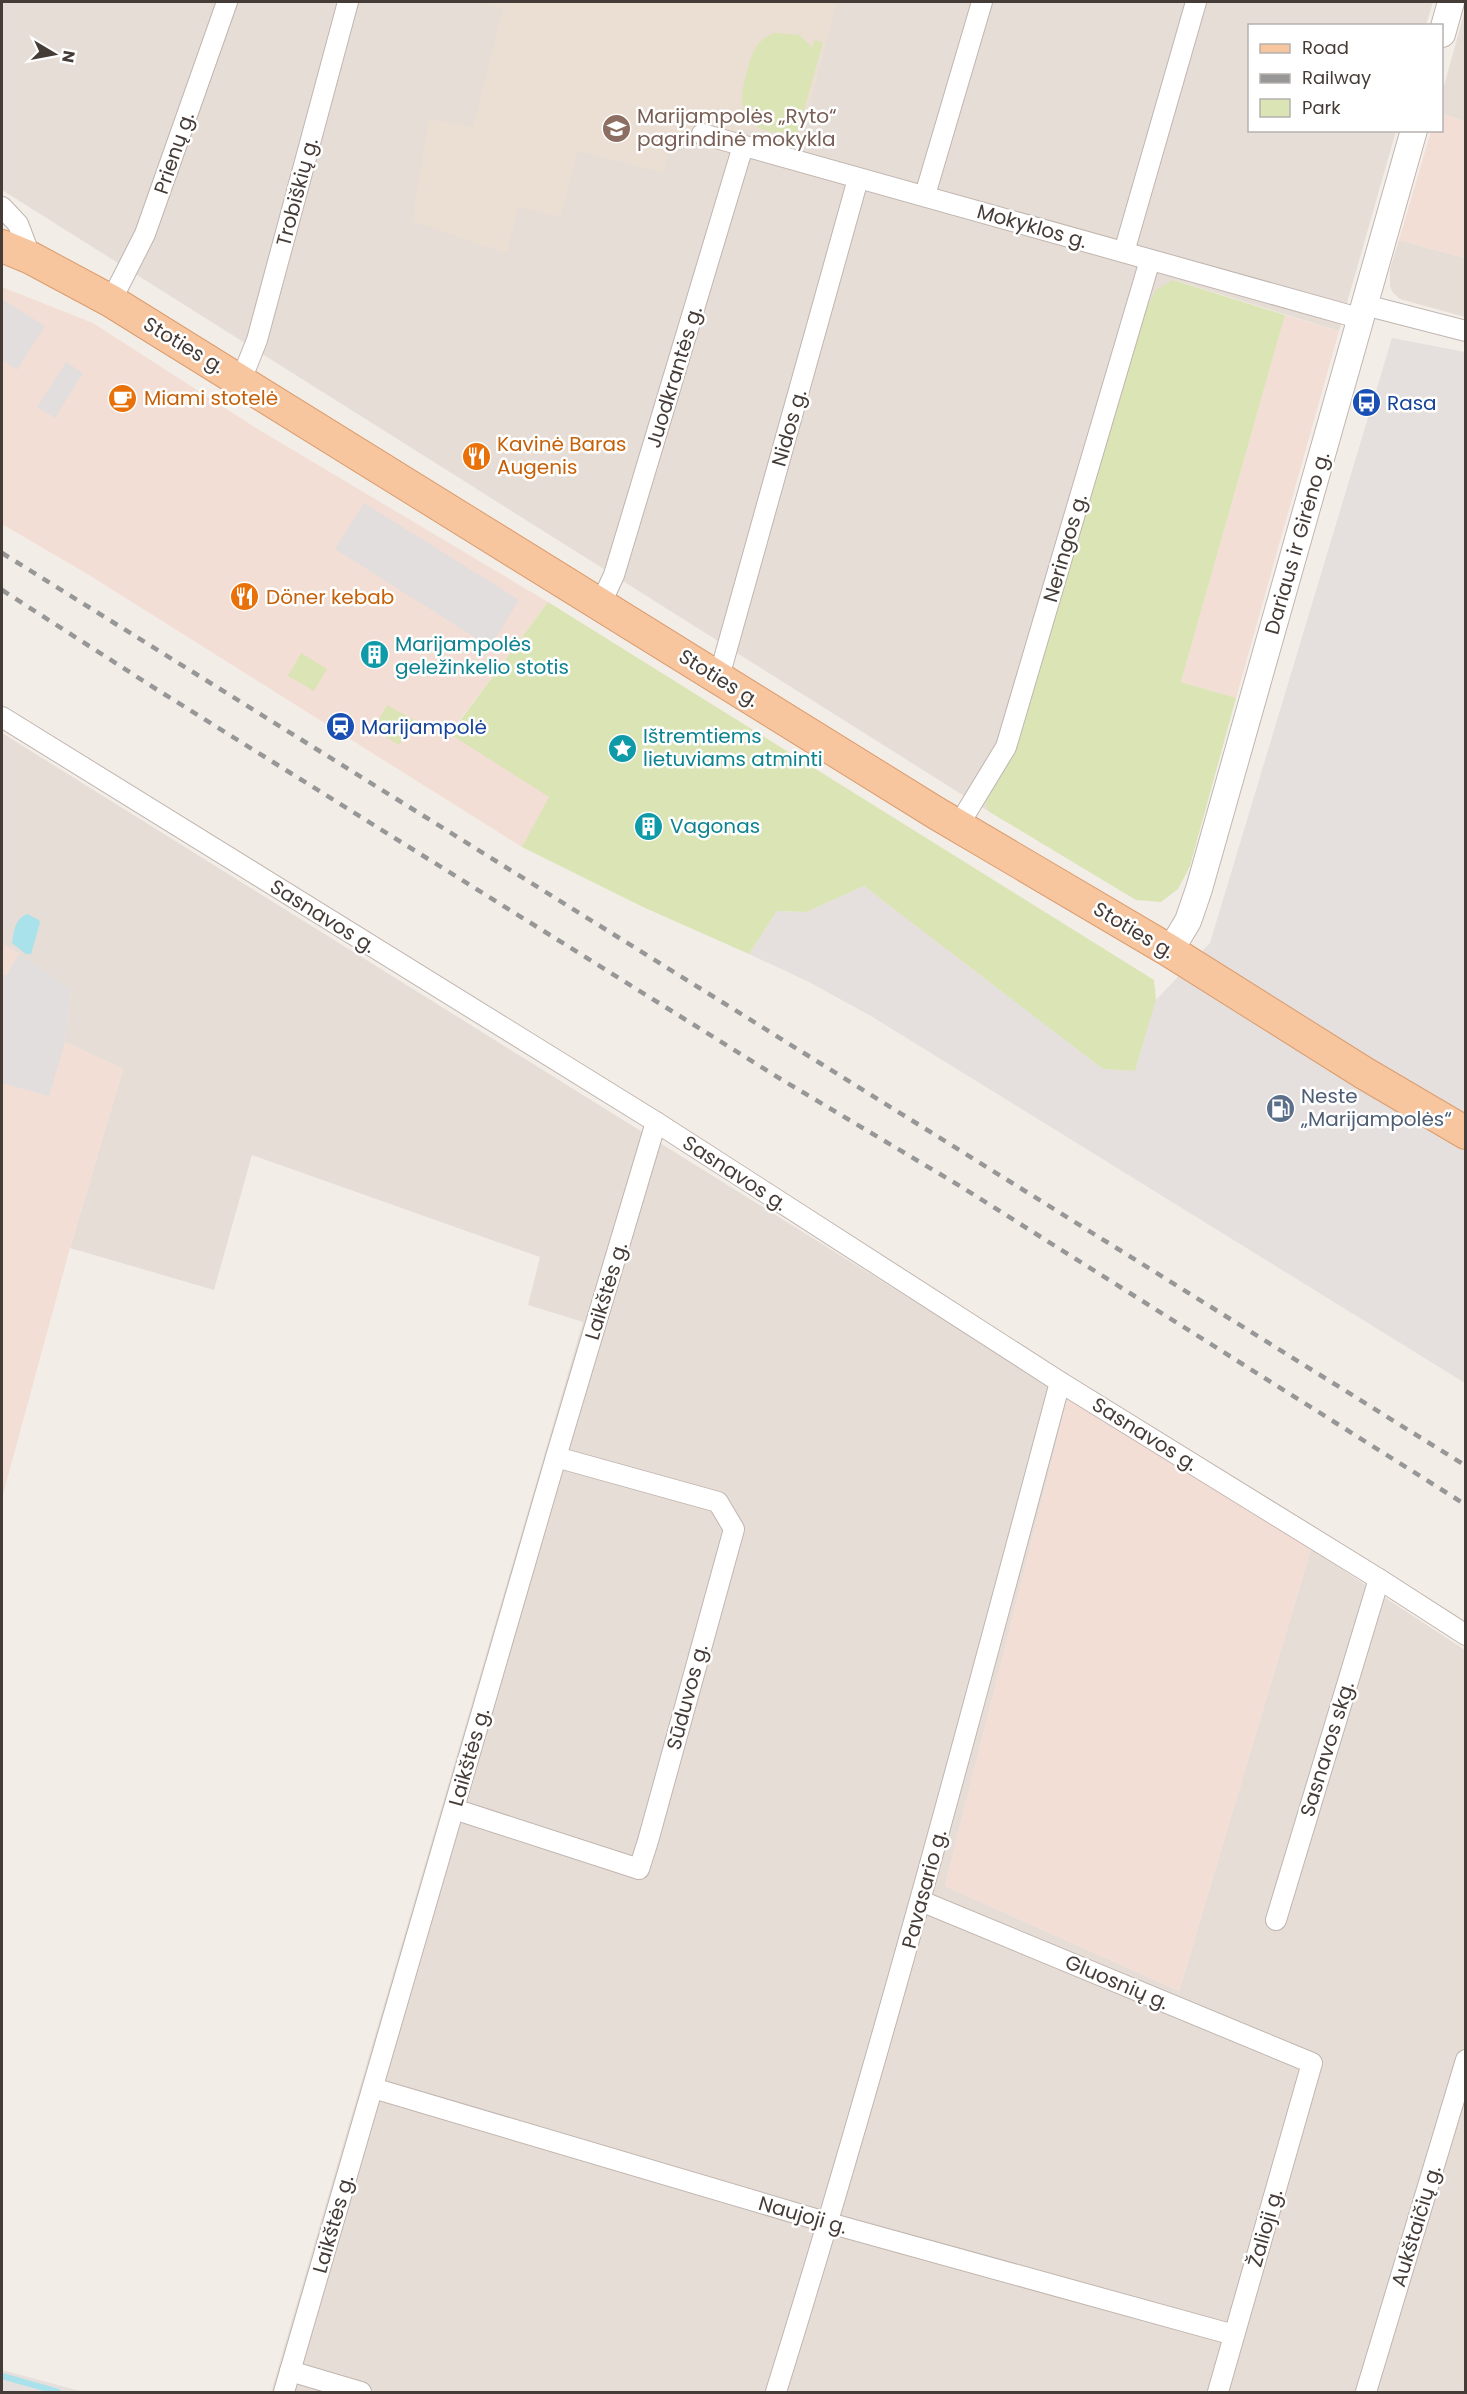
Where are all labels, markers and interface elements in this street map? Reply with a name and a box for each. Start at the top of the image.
north arrow [24,24,84,84]
legend [1248,24,1443,132]
text: Road [1302,35,1349,60]
text: N [56,49,81,64]
text: Railway [1302,65,1371,90]
text: Park [1302,95,1341,120]
place label: Marijampolės „Ryto“ pagrindinė mokykla [637,102,837,153]
street label: Prienų g. [147,108,201,198]
school or university icon: Marijampolės „Ryto“ pagrindinė mokykla [600,112,632,144]
street label: Trobiškių g. [269,135,325,249]
street label: Mokyklos g. [974,197,1090,255]
street label: Juodkrantės g. [639,303,709,451]
street label: Stoties g. [138,310,230,380]
cafe icon: Miami stotelė [107,382,139,414]
place label: Miami stotelė [144,384,278,412]
street label: Nidos g. [765,386,813,470]
bus stop icon: Rasa [1350,387,1382,419]
place label: Rasa [1387,389,1437,417]
place label: Kavinė Baras Augenis [497,430,626,481]
restaurant icon: Kavinė Baras Augenis [460,440,492,472]
street label: Dariaus ir Girėno g. [1258,448,1336,638]
street label: Neringos g. [1036,491,1094,605]
restaurant icon: Döner kebab [229,581,261,613]
place label: Döner kebab [266,583,394,611]
place label: Marijampolės geležinkelio stotis [395,630,569,681]
building icon: Marijampolės geležinkelio stotis [358,639,390,671]
street label: Stoties g. [673,642,765,714]
station icon: Marijampolė [324,711,356,743]
place label: Marijampolė [361,713,487,741]
place label: Ištremtiems lietuviams atminti [643,722,823,773]
place icon: Ištremtiems lietuviams atminti [606,732,638,764]
building icon: Vagonas [633,810,665,842]
place label: Vagonas [670,812,760,840]
street label: Sasnavos g. [265,872,381,960]
street label: Stoties g. [1088,895,1180,965]
place label: Neste „Marijampolės“ [1300,1082,1452,1133]
fuel station icon: Neste „Marijampolės“ [1264,1092,1296,1124]
street label: Sasnavos g. [677,1129,793,1217]
street label: Laikštės g. [578,1239,634,1343]
street label: Sasnavos g. [1087,1390,1203,1478]
street label: Sūduvos g. [659,1641,715,1753]
street label: Sasnavos skg. [1293,1678,1361,1820]
street label: Laikštės g. [442,1705,496,1809]
street label: Pavasario g. [895,1826,953,1952]
street label: Gluosnių g. [1061,1948,1173,2016]
street label: Aukštaičių g. [1384,2162,1448,2290]
street label: Laikštės g. [306,2172,360,2276]
street label: Žalioji g. [1241,2186,1289,2270]
street label: Naujoji g. [755,2189,851,2241]

